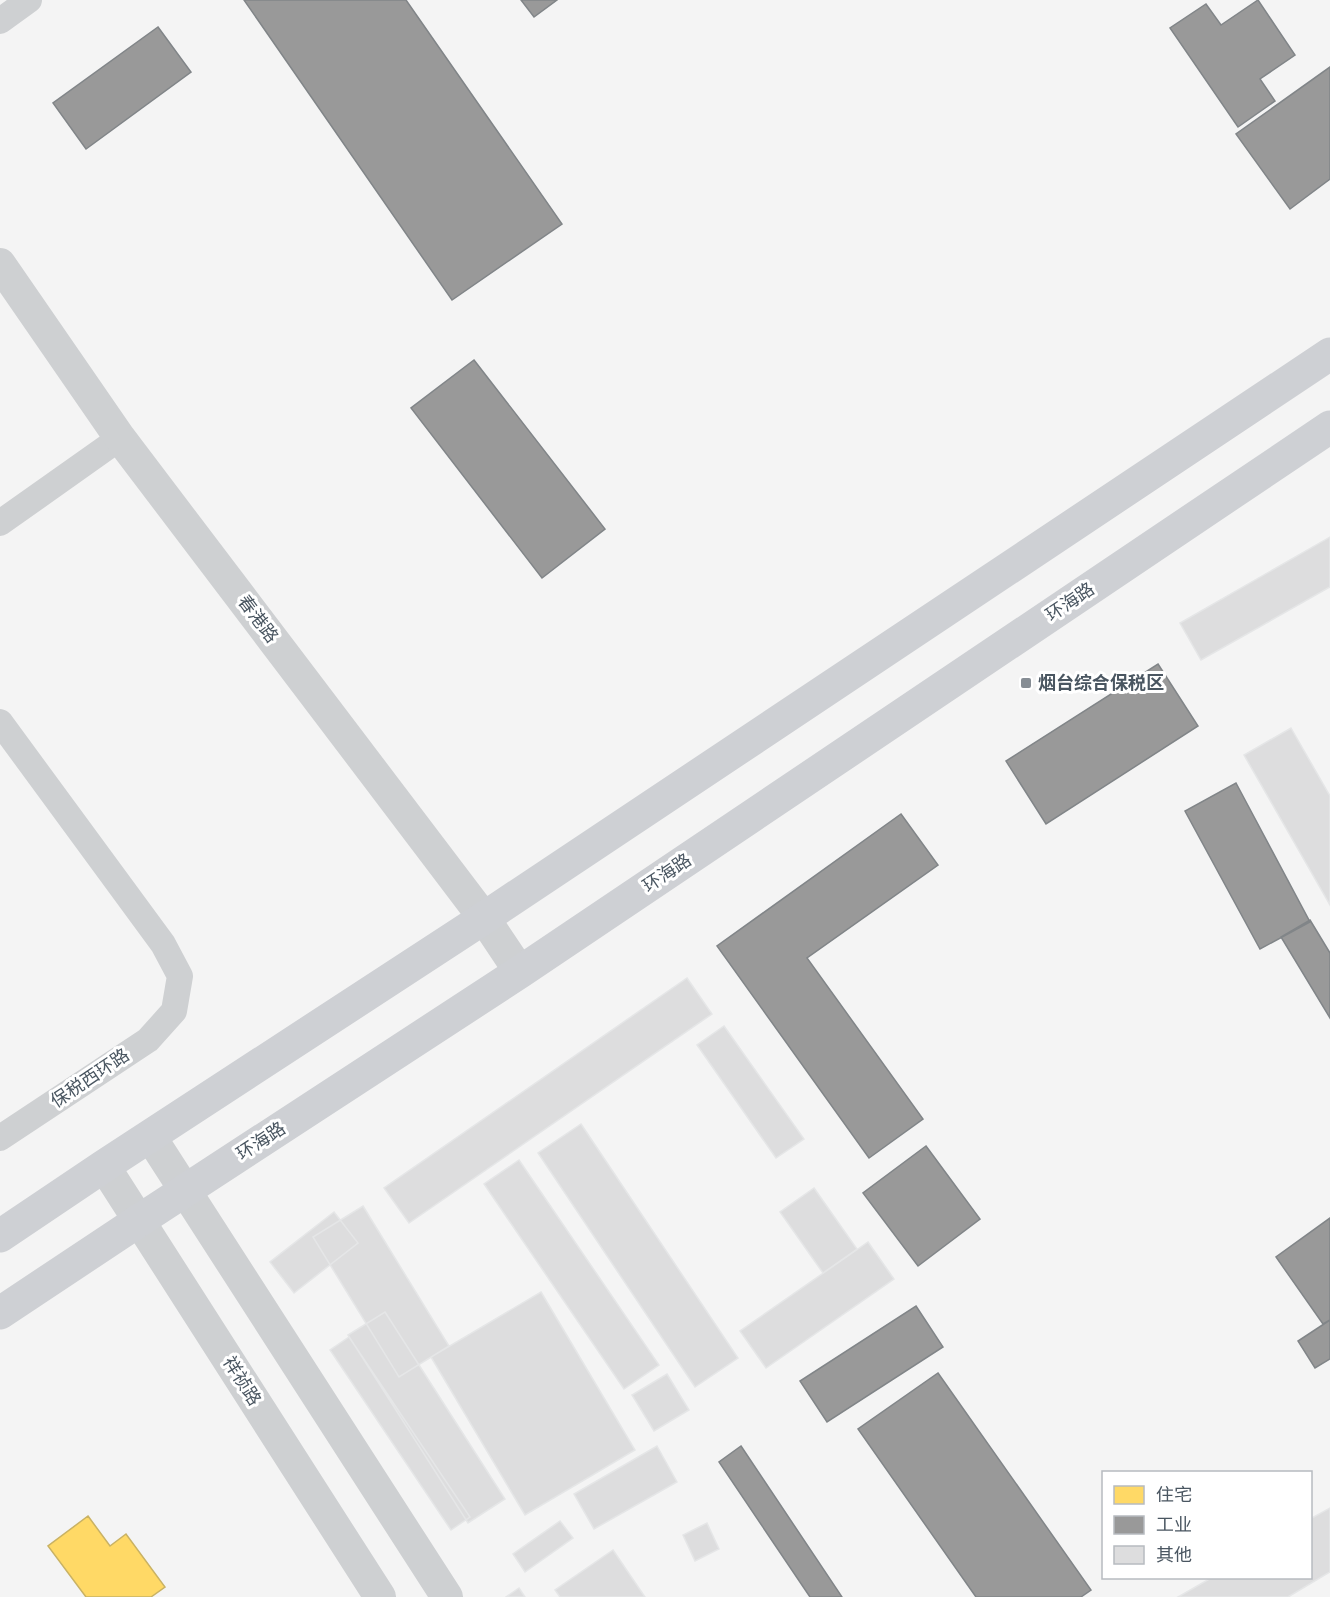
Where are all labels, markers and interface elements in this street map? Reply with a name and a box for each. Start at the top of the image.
street label: 环海路 [1041,578,1099,626]
street label: 春港路 [233,591,283,647]
place label: 烟台综合保税区 [1038,672,1164,694]
marker: 烟台综合保税区 [1019,676,1033,690]
street label: 环海路 [638,849,696,897]
street label: 保税西环路 [47,1044,133,1112]
street label: 环海路 [232,1117,290,1165]
street label: 祥祯路 [218,1352,266,1410]
legend [1102,1471,1312,1579]
text: 住宅 [1156,1484,1192,1506]
text: 工业 [1156,1514,1192,1536]
text: 其他 [1156,1544,1192,1566]

